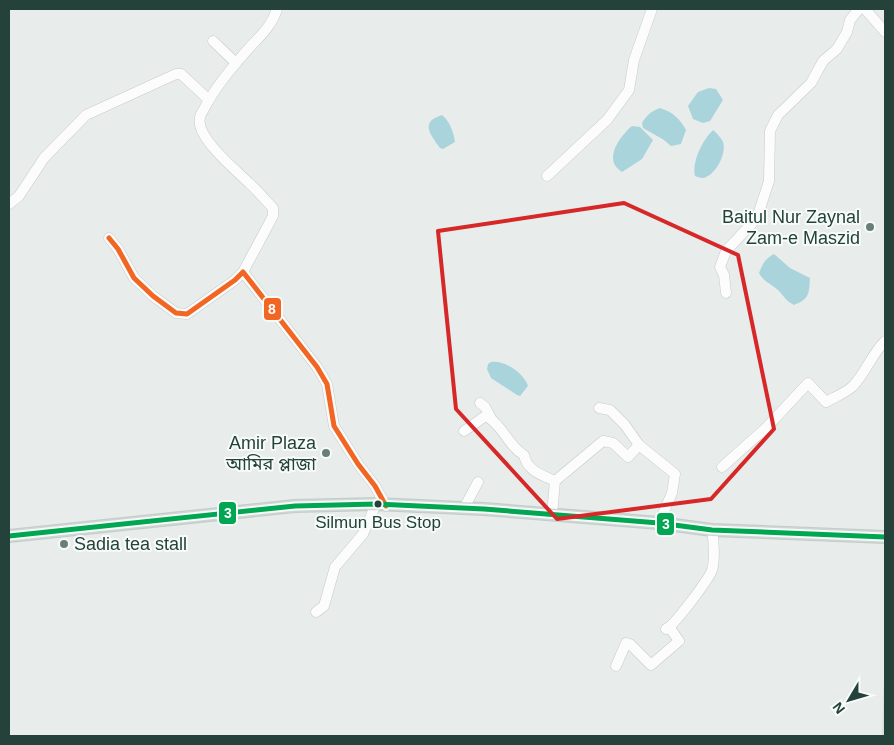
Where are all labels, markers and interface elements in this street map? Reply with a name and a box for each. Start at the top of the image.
place label: Baitul Nur Zaynal Zam-e Maszid [722,207,860,248]
marker: Baitul Nur Zaynal Zam-e Maszid [864,221,876,233]
line badge: 8 [263,297,282,321]
text: 8 [268,301,276,317]
place label: Amir Plaza আমির প্লাজা [225,433,317,474]
marker: Amir Plaza আমির প্লাজা [320,447,332,459]
marker: Silmun Bus Stop [373,499,383,509]
line badge: 3 [218,501,237,525]
text: 3 [224,505,232,521]
line badge: 3 [656,512,675,536]
place label: Silmun Bus Stop [315,513,441,532]
text: 3 [662,516,670,532]
place label: Sadia tea stall [74,534,187,554]
marker: Sadia tea stall [58,538,70,550]
north arrow [824,675,874,725]
text: N [829,699,848,717]

